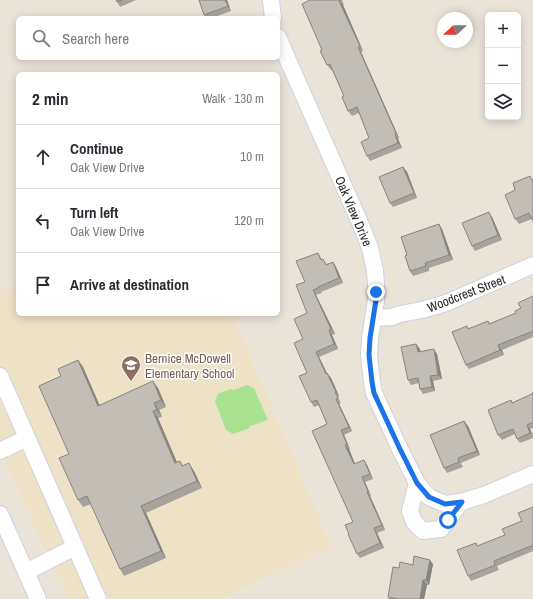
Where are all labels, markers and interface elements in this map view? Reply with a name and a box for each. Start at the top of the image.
north arrow [437,12,473,48]
map controls [485,12,521,120]
button: + [485,12,521,48]
search box [16,16,280,60]
icon: search [30,27,52,49]
text: Search here [62,28,129,49]
button: − [485,48,521,84]
button: layers [485,84,521,120]
text: 2 min [32,87,68,110]
text: Walk · 130 m [202,90,264,107]
text: Continue [70,138,123,159]
icon: ahead [32,146,54,168]
text: 10 m [240,148,264,165]
text: Oak View Drive [70,159,144,176]
street label: Oak View Drive [331,174,376,249]
text: Turn left [70,202,118,223]
icon: left [32,210,54,232]
text: 120 m [234,212,264,229]
text: Oak View Drive [70,223,144,240]
street label: Woodcrest Street [425,271,508,316]
icon: arrive [32,274,54,296]
text: Arrive at destination [70,274,189,295]
route end [367,283,385,301]
place label: Bernice McDowell Elementary School [145,350,234,382]
school or university icon: Bernice McDowell Elementary School [120,354,142,382]
route start [439,511,457,529]

